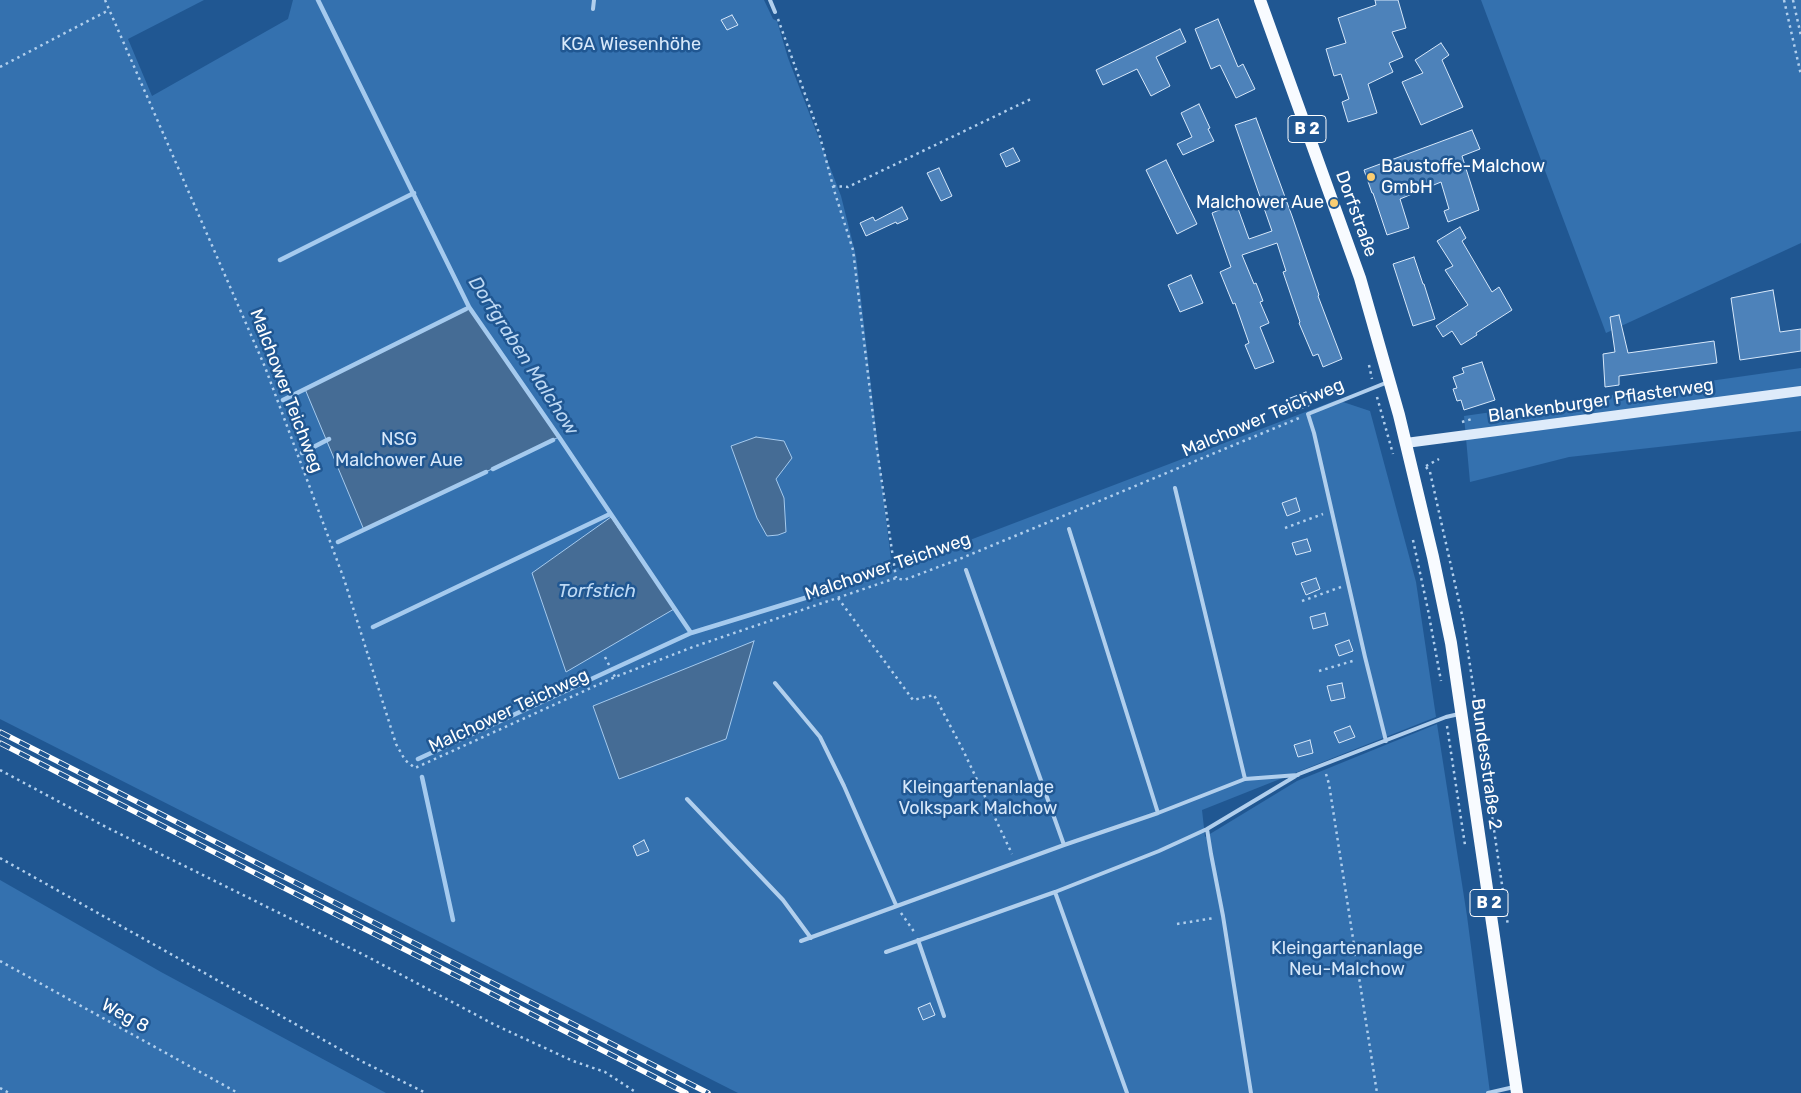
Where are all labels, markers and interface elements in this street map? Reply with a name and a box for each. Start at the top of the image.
park label: KGA Wiesenhöhe [561,34,701,56]
road number: B 2 [1288,116,1326,142]
place label: Baustoffe-Malchow GmbH [1381,156,1545,198]
street label: Dorfstraße [1330,168,1382,260]
marker: Baustoffe-Malchow GmbH [1365,171,1377,183]
place label: Malchower Aue [1196,192,1324,214]
marker: Malchower Aue [1328,197,1340,209]
water label: Dorfgraben Malchow [463,272,583,440]
street label: Malchower Teichweg [245,306,327,476]
street label: Malchower Teichweg [1179,374,1347,462]
street label: Blankenburger Pflasterweg [1487,374,1715,428]
park label: NSG Malchower Aue [335,429,463,472]
street label: Malchower Teichweg [802,528,974,606]
water label: Torfstich [558,581,636,603]
street label: Malchower Teichweg [426,664,592,758]
street label: Bundesstraße 2 [1466,697,1506,831]
park label: Kleingartenanlage Volkspark Malchow [898,777,1058,820]
road number: B 2 [1470,890,1508,916]
park label: Kleingartenanlage Neu-Malchow [1271,938,1423,981]
street label: Weg 8 [98,994,152,1038]

